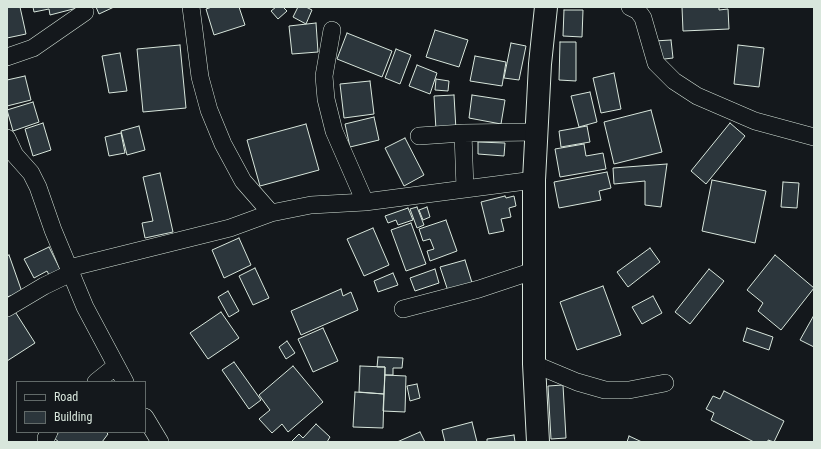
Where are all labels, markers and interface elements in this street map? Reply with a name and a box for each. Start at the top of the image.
legend [16,381,146,433]
text: Road [54,390,78,404]
text: Building [54,410,92,424]

